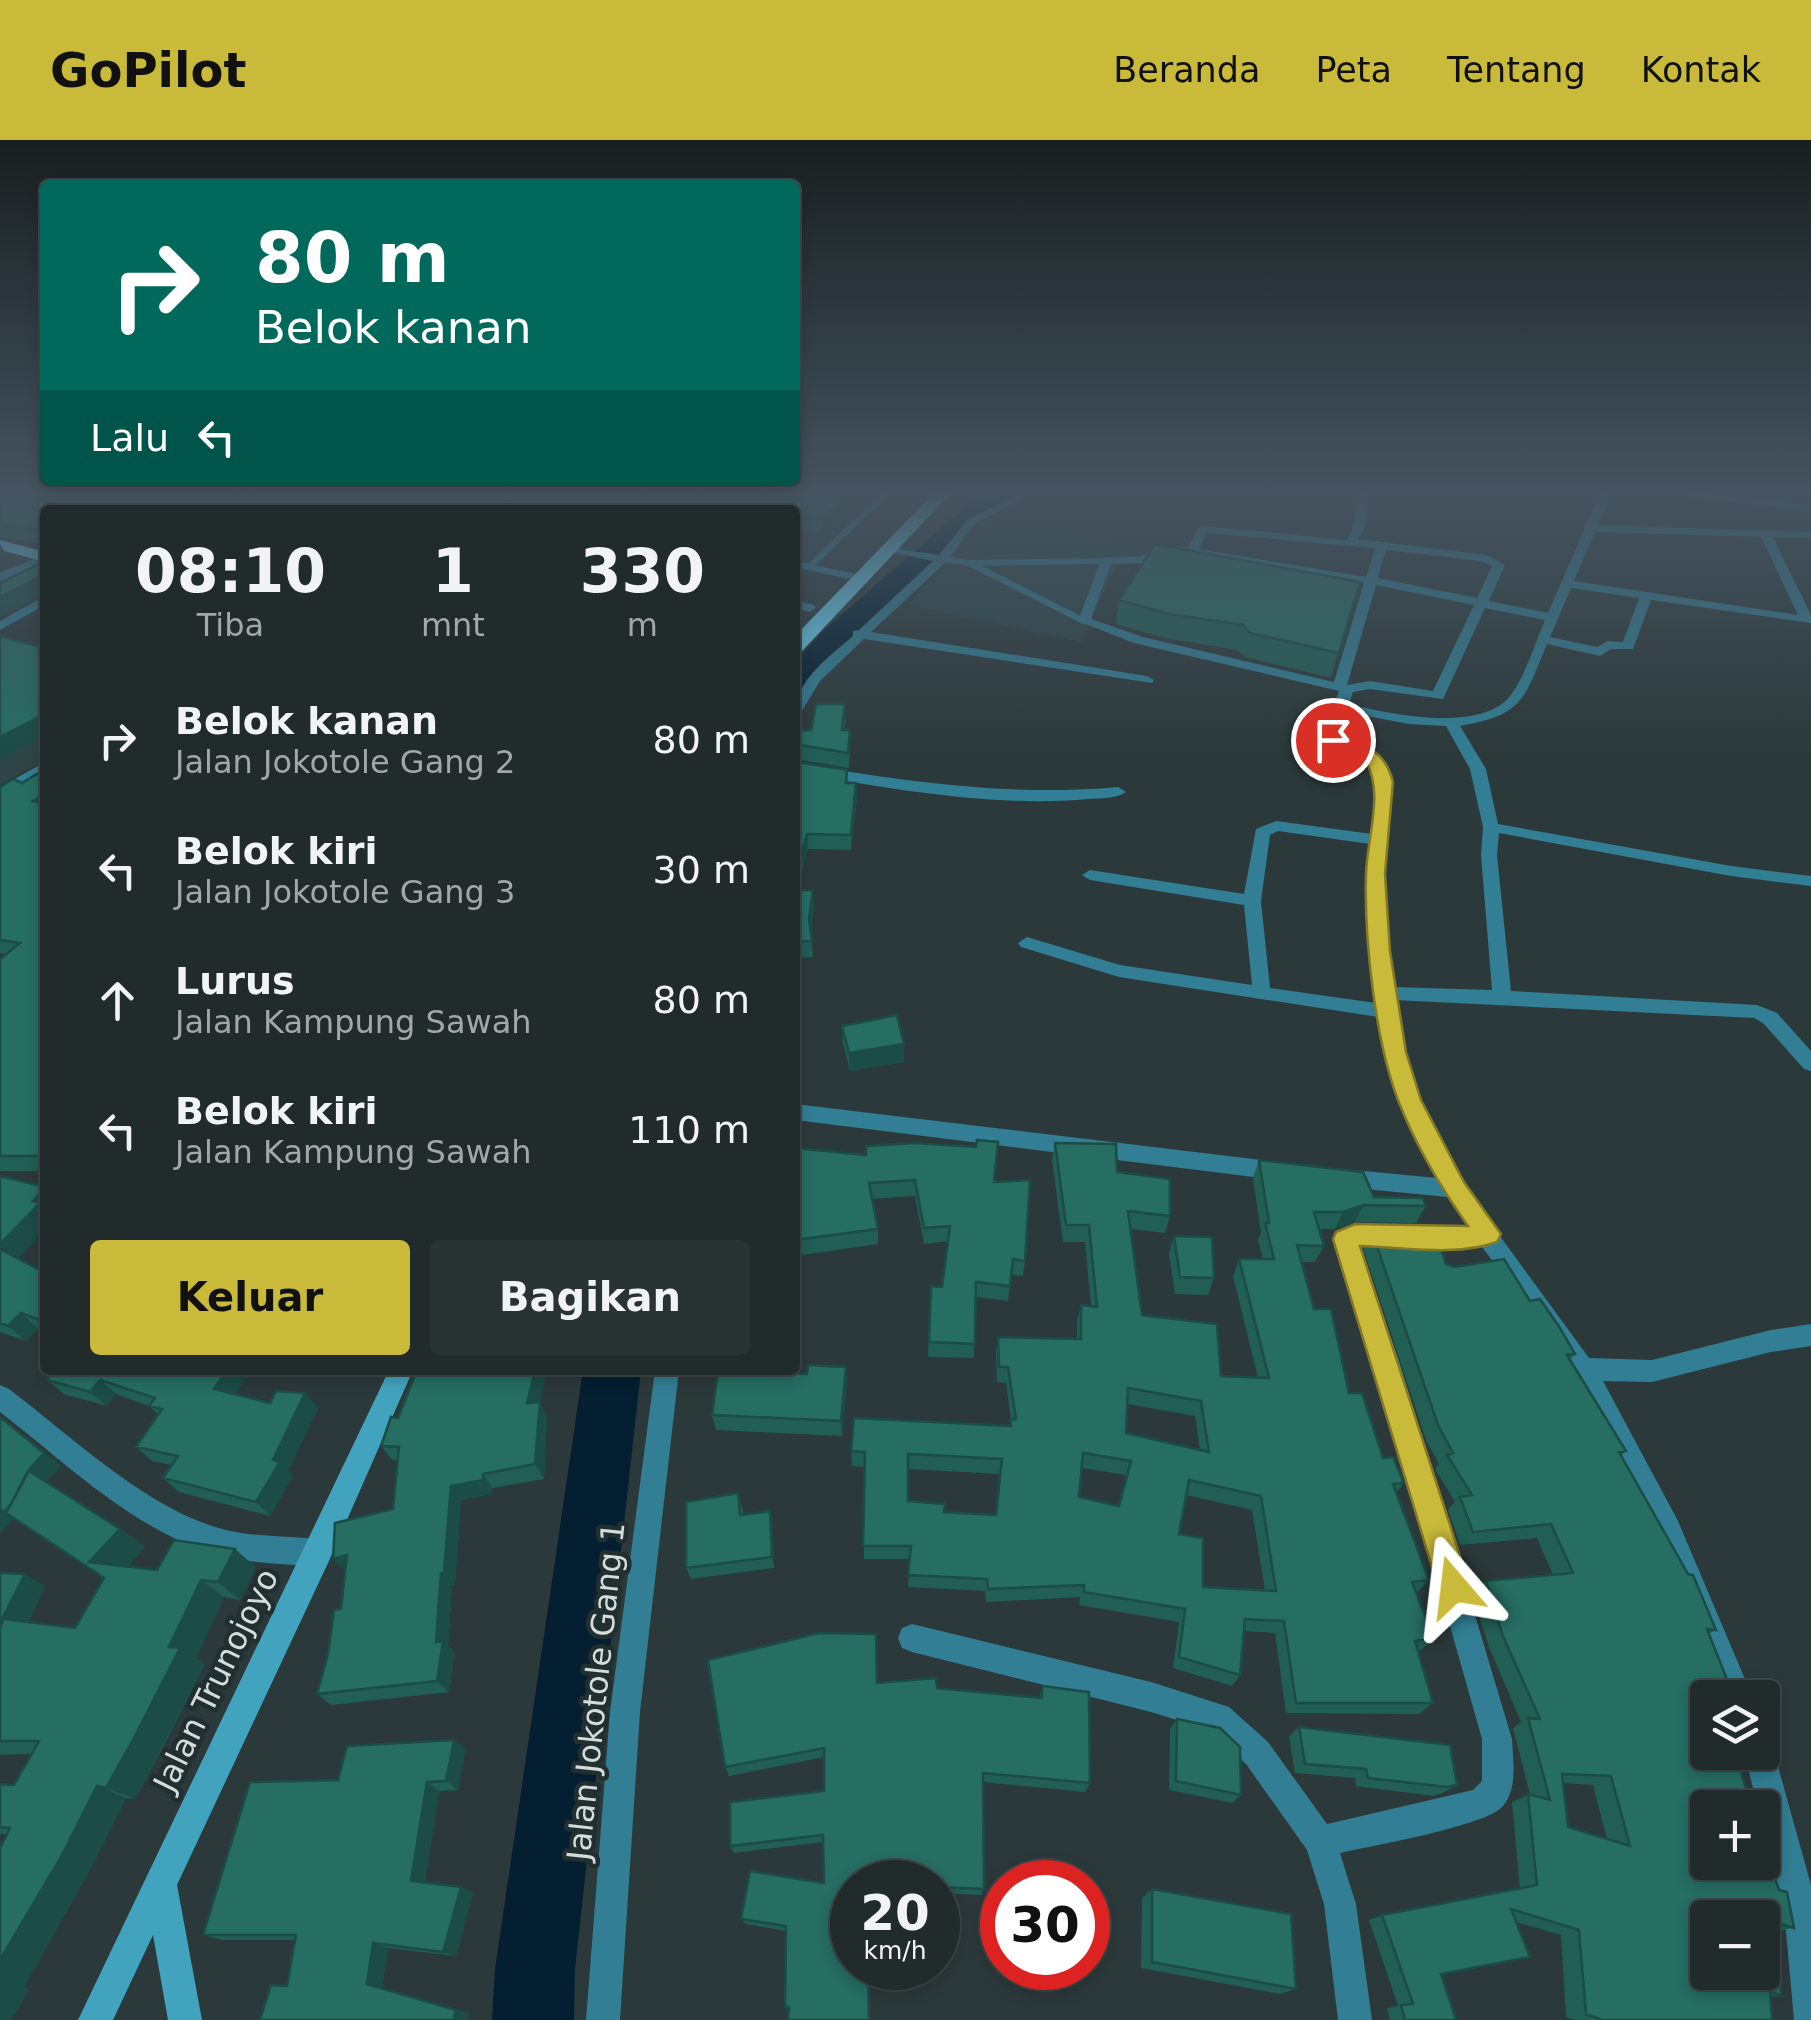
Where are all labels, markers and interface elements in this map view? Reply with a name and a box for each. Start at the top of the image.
text: GoPilot [50,42,246,98]
text: Beranda [1113,50,1260,90]
text: Peta [1315,50,1392,90]
text: Tentang [1447,50,1586,90]
text: Kontak [1641,50,1761,90]
text: 80 m [255,217,450,299]
icon: right [90,220,220,350]
text: Belok kanan [255,301,531,354]
icon: left [189,410,244,465]
text: Lalu [90,416,169,460]
text: 08:10 [135,536,326,606]
text: 1 [432,536,474,606]
text: 330 [580,536,705,606]
text: Tiba [197,606,264,644]
text: mnt [421,606,485,644]
text: m [627,606,658,644]
pin [1291,698,1376,783]
text: Belok kanan [175,699,438,743]
icon: right [90,713,145,768]
icon: arrive [1306,713,1361,768]
text: 80 m [653,718,750,762]
text: Jalan Jokotole Gang 2 [175,743,515,781]
text: Belok kiri [175,829,377,873]
icon: left [90,843,145,898]
text: 30 m [653,848,750,892]
text: Jalan Jokotole Gang 3 [175,873,515,911]
text: Lurus [175,959,295,1003]
icon: ahead [90,973,145,1028]
text: 80 m [653,978,750,1022]
text: Jalan Kampung Sawah [175,1003,532,1041]
text: Belok kiri [175,1089,377,1133]
icon: left [90,1103,145,1158]
text: 110 m [628,1108,750,1152]
text: Jalan Kampung Sawah [175,1133,532,1171]
button: Keluar [90,1240,410,1355]
button: Bagikan [430,1240,750,1355]
street label: Jalan Jokotole Gang 1 [559,1520,633,1864]
position arrow [1402,1535,1506,1639]
street label: Jalan Trunojoyo [145,1562,286,1799]
map controls [1690,1680,1780,1990]
button: layers [1690,1680,1780,1770]
button: + [1690,1790,1780,1880]
speed limit sign: 30 [980,1860,1110,1990]
text: 20 [860,1884,930,1942]
button: − [1690,1900,1780,1990]
text: km/h [863,1936,927,1965]

